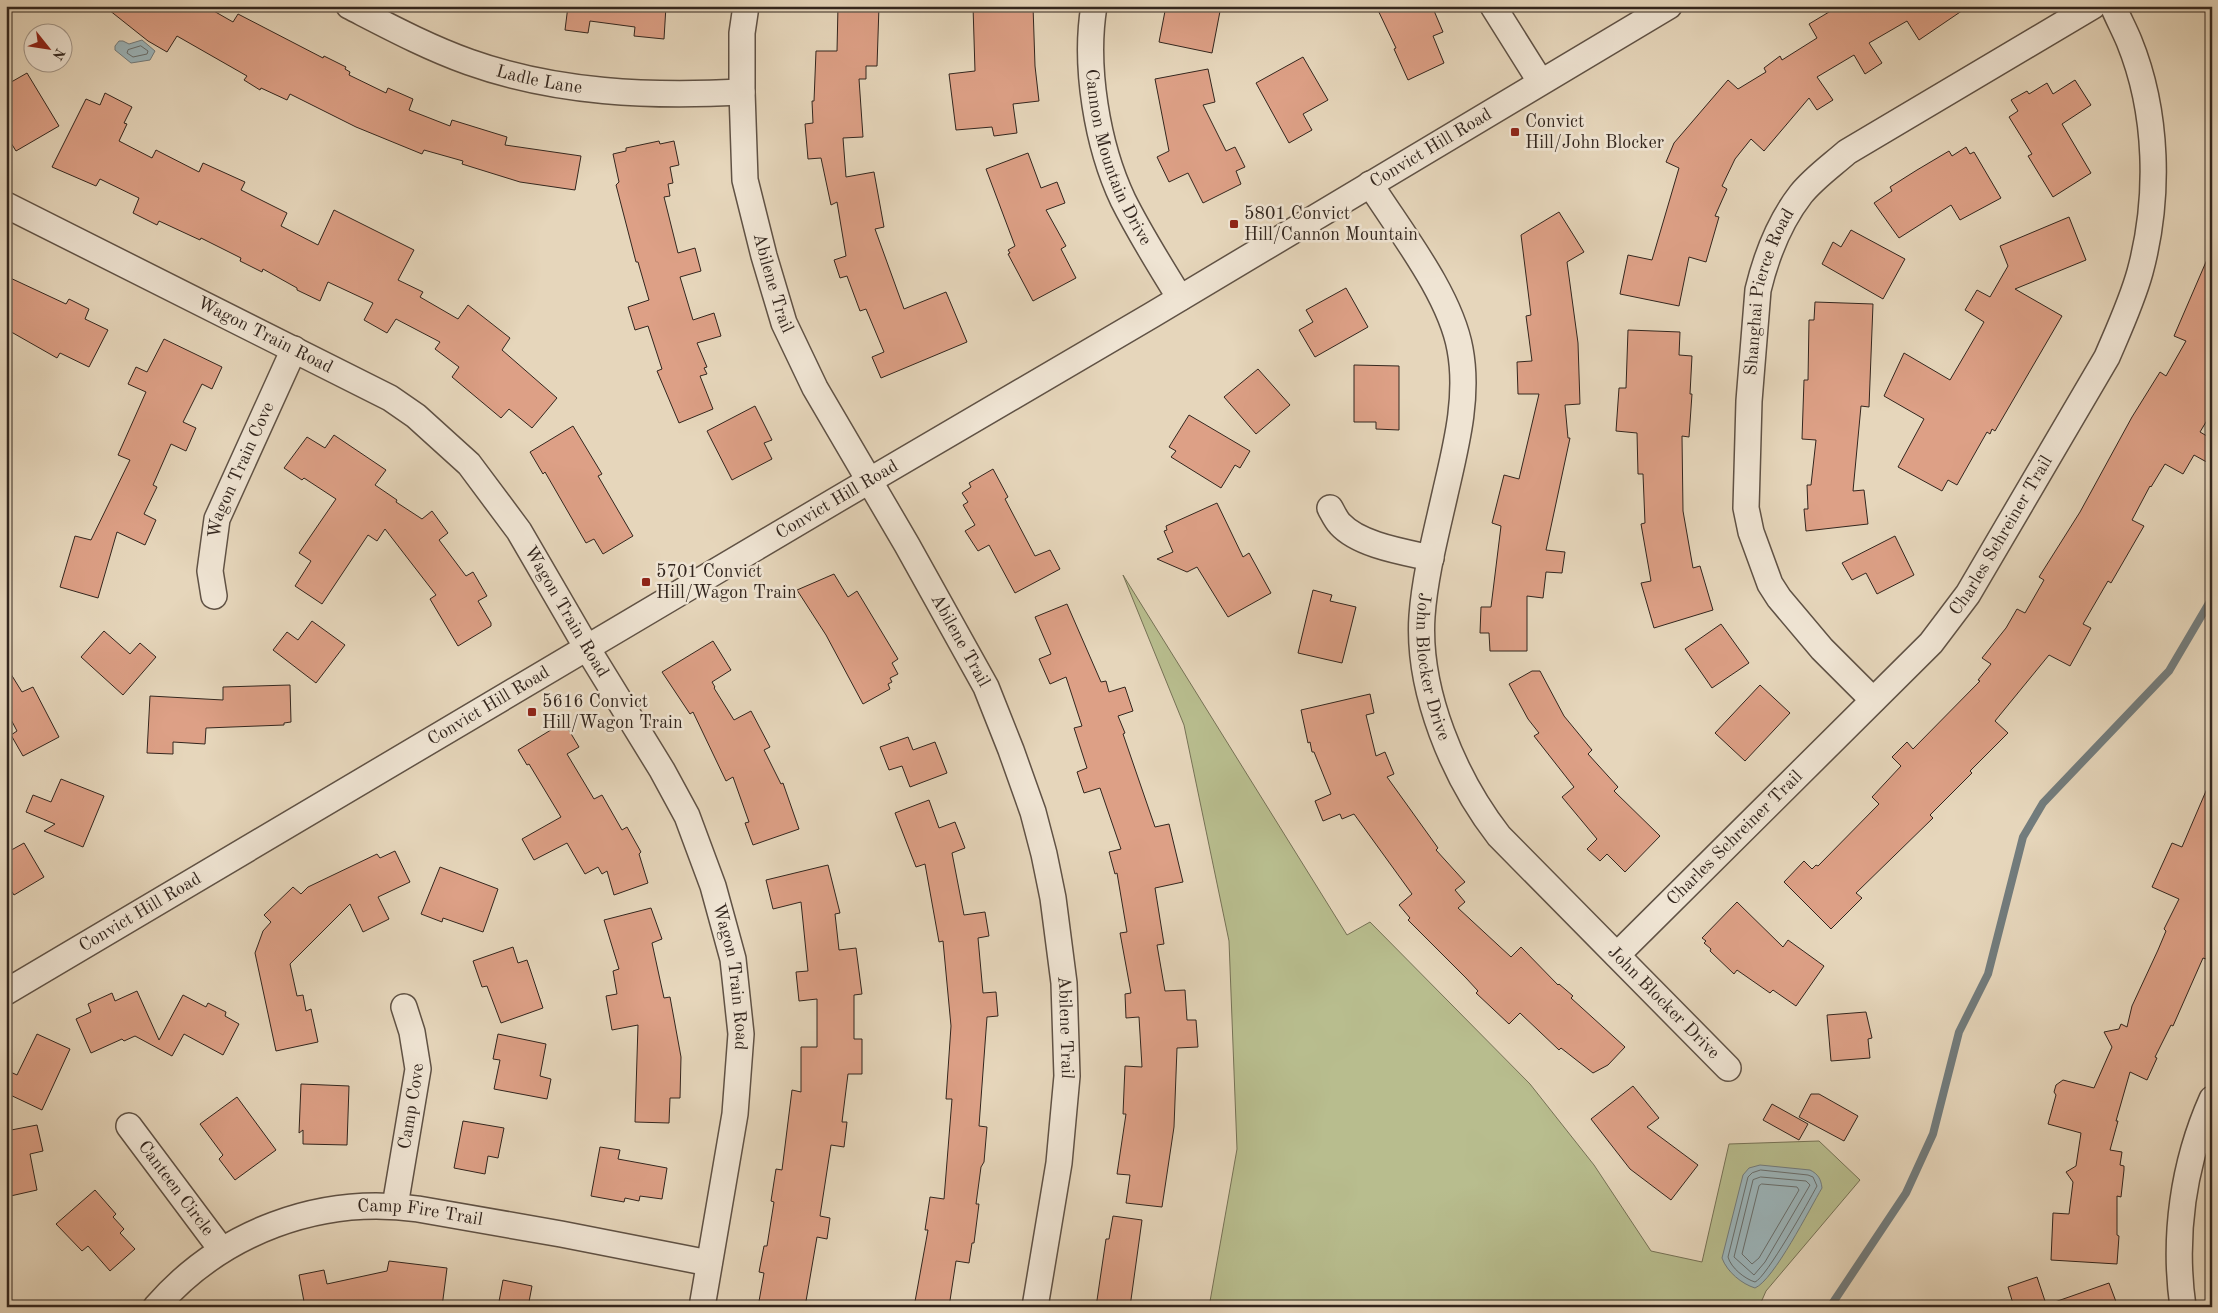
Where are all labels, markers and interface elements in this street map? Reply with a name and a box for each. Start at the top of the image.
north arrow [22,22,72,72]
text: N [50,46,67,62]
street label: Ladle Lane [494,62,583,97]
street label: Cannon Mountain Drive [1082,68,1155,249]
street label: Convict Hill Road [1367,105,1495,192]
place label: Convict Hill/John Blocker [1525,113,1665,152]
marker: Convict Hill/John Blocker [1509,126,1521,138]
place label: 5801 Convict Hill/Cannon Mountain [1244,205,1418,244]
street label: Shanghai Pierce Road [1742,206,1798,376]
marker: 5801 Convict Hill/Cannon Mountain [1228,218,1240,230]
street label: Abilene Trail [750,231,796,336]
street label: Wagon Train Road [194,294,336,377]
street label: Wagon Train Cove [206,399,278,539]
street label: Charles Schreiner Trail [1946,453,2056,619]
street label: Convict Hill Road [773,457,901,543]
street label: Wagon Train Road [521,543,612,681]
place label: 5701 Convict Hill/Wagon Train [656,563,797,602]
marker: 5701 Convict Hill/Wagon Train [640,576,652,588]
street label: Abilene Trail [927,591,993,690]
street label: John Blocker Drive [1412,591,1453,743]
street label: Convict Hill Road [425,663,553,749]
place label: 5616 Convict Hill/Wagon Train [542,693,683,732]
marker: 5616 Convict Hill/Wagon Train [526,706,538,718]
street label: Charles Schreiner Trail [1664,767,1806,909]
street label: Convict Hill Road [76,869,204,955]
street label: Wagon Train Road [709,901,750,1051]
street label: John Blocker Drive [1604,943,1723,1063]
street label: Abilene Trail [1054,975,1076,1080]
street label: Camp Cove [396,1062,427,1151]
street label: Canteen Circle [134,1138,217,1239]
street label: Camp Fire Trail [357,1197,484,1229]

